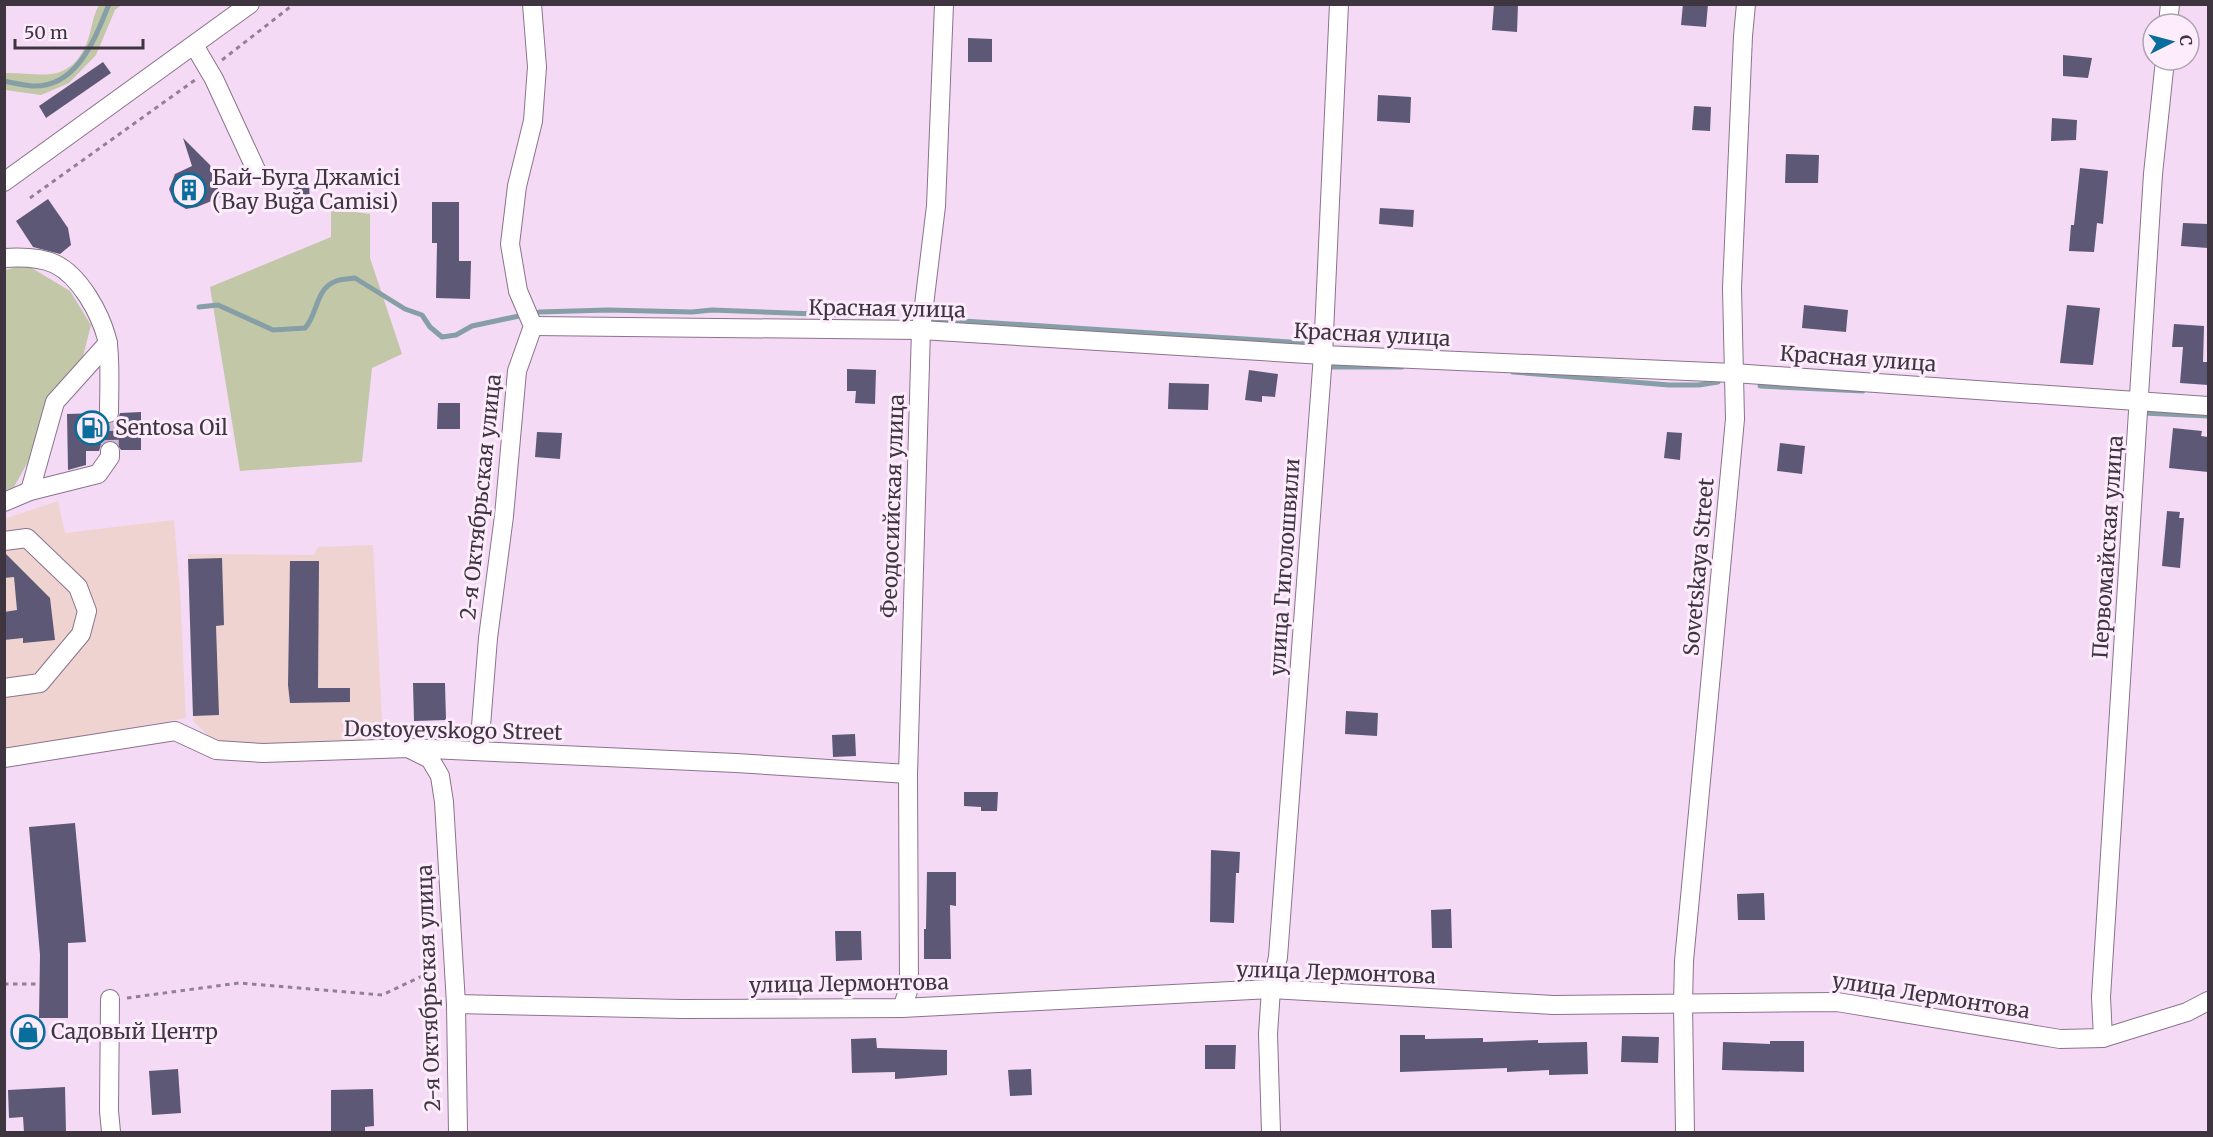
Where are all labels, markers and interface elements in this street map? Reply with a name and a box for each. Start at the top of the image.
scale bar [15,12,142,50]
north arrow [2141,12,2201,72]
text: 50 m [24,21,68,44]
text: С [2175,34,2196,47]
place label: Бай-Буга Джамісі (Bay Buğa Camisi) [212,164,400,215]
building icon: Бай-Буга Джамісі (Bay Buğa Camisi) [171,172,207,208]
street label: Красная улица [808,294,966,323]
street label: Красная улица [1293,317,1451,352]
street label: Красная улица [1779,340,1937,377]
street label: 2-я Октябрьская улица [454,373,507,621]
street label: Феодосийская улица [875,394,910,618]
fuel station icon: Sentosa Oil [74,410,110,446]
place label: Sentosa Oil [115,414,228,441]
street label: Первомайская улица [2086,434,2129,660]
street label: улица Гиголошвили [1263,457,1306,677]
street label: Sovetskaya Street [1677,477,1720,657]
street label: Dostoyevskogo Street [344,715,563,746]
street label: 2-я Октябрьская улица [411,864,446,1112]
street label: улица Лермонтова [1236,956,1436,989]
street label: улица Лермонтова [1830,967,2032,1024]
street label: улица Лермонтова [749,968,949,999]
shop icon: Садовый Центр [10,1014,46,1050]
place label: Садовый Центр [51,1018,218,1045]

